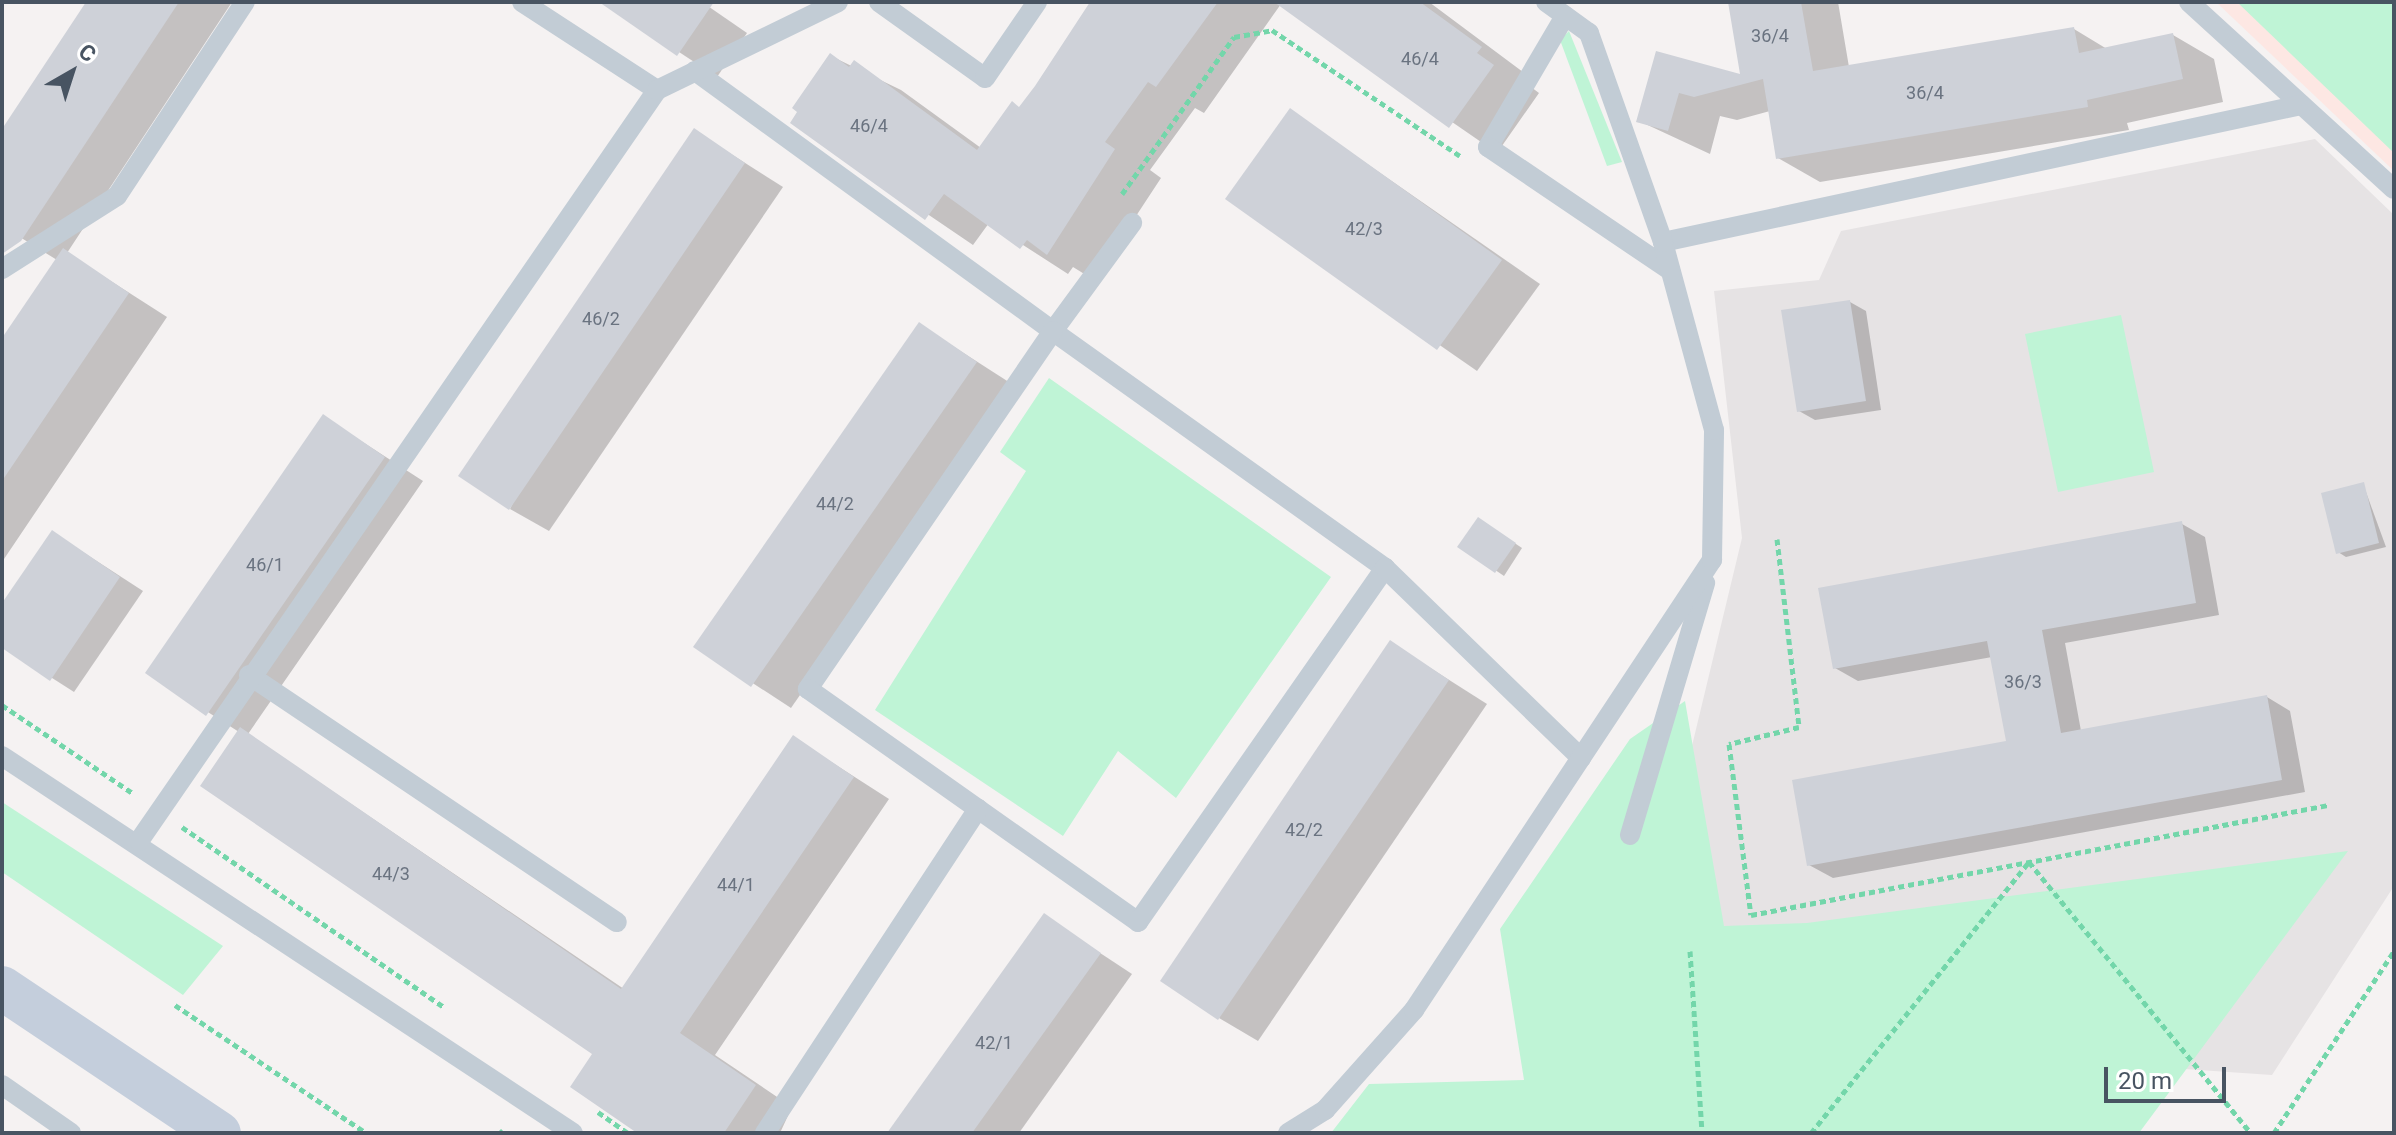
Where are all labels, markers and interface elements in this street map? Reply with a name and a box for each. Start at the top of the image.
house number: 36/4 [1751,25,1789,47]
north arrow [32,32,112,112]
text: С [74,39,101,67]
house number: 46/4 [1401,48,1439,70]
house number: 36/4 [1906,82,1944,104]
house number: 46/4 [850,115,888,137]
house number: 42/3 [1345,218,1383,240]
house number: 46/2 [582,308,620,330]
house number: 44/2 [816,493,854,515]
house number: 46/1 [246,554,284,576]
house number: 36/3 [2004,671,2042,693]
house number: 42/2 [1285,819,1323,841]
house number: 44/3 [372,863,410,885]
house number: 44/1 [717,874,755,896]
house number: 42/1 [975,1032,1013,1054]
scale bar [2108,1051,2230,1101]
text: 20 m [2118,1067,2172,1095]

